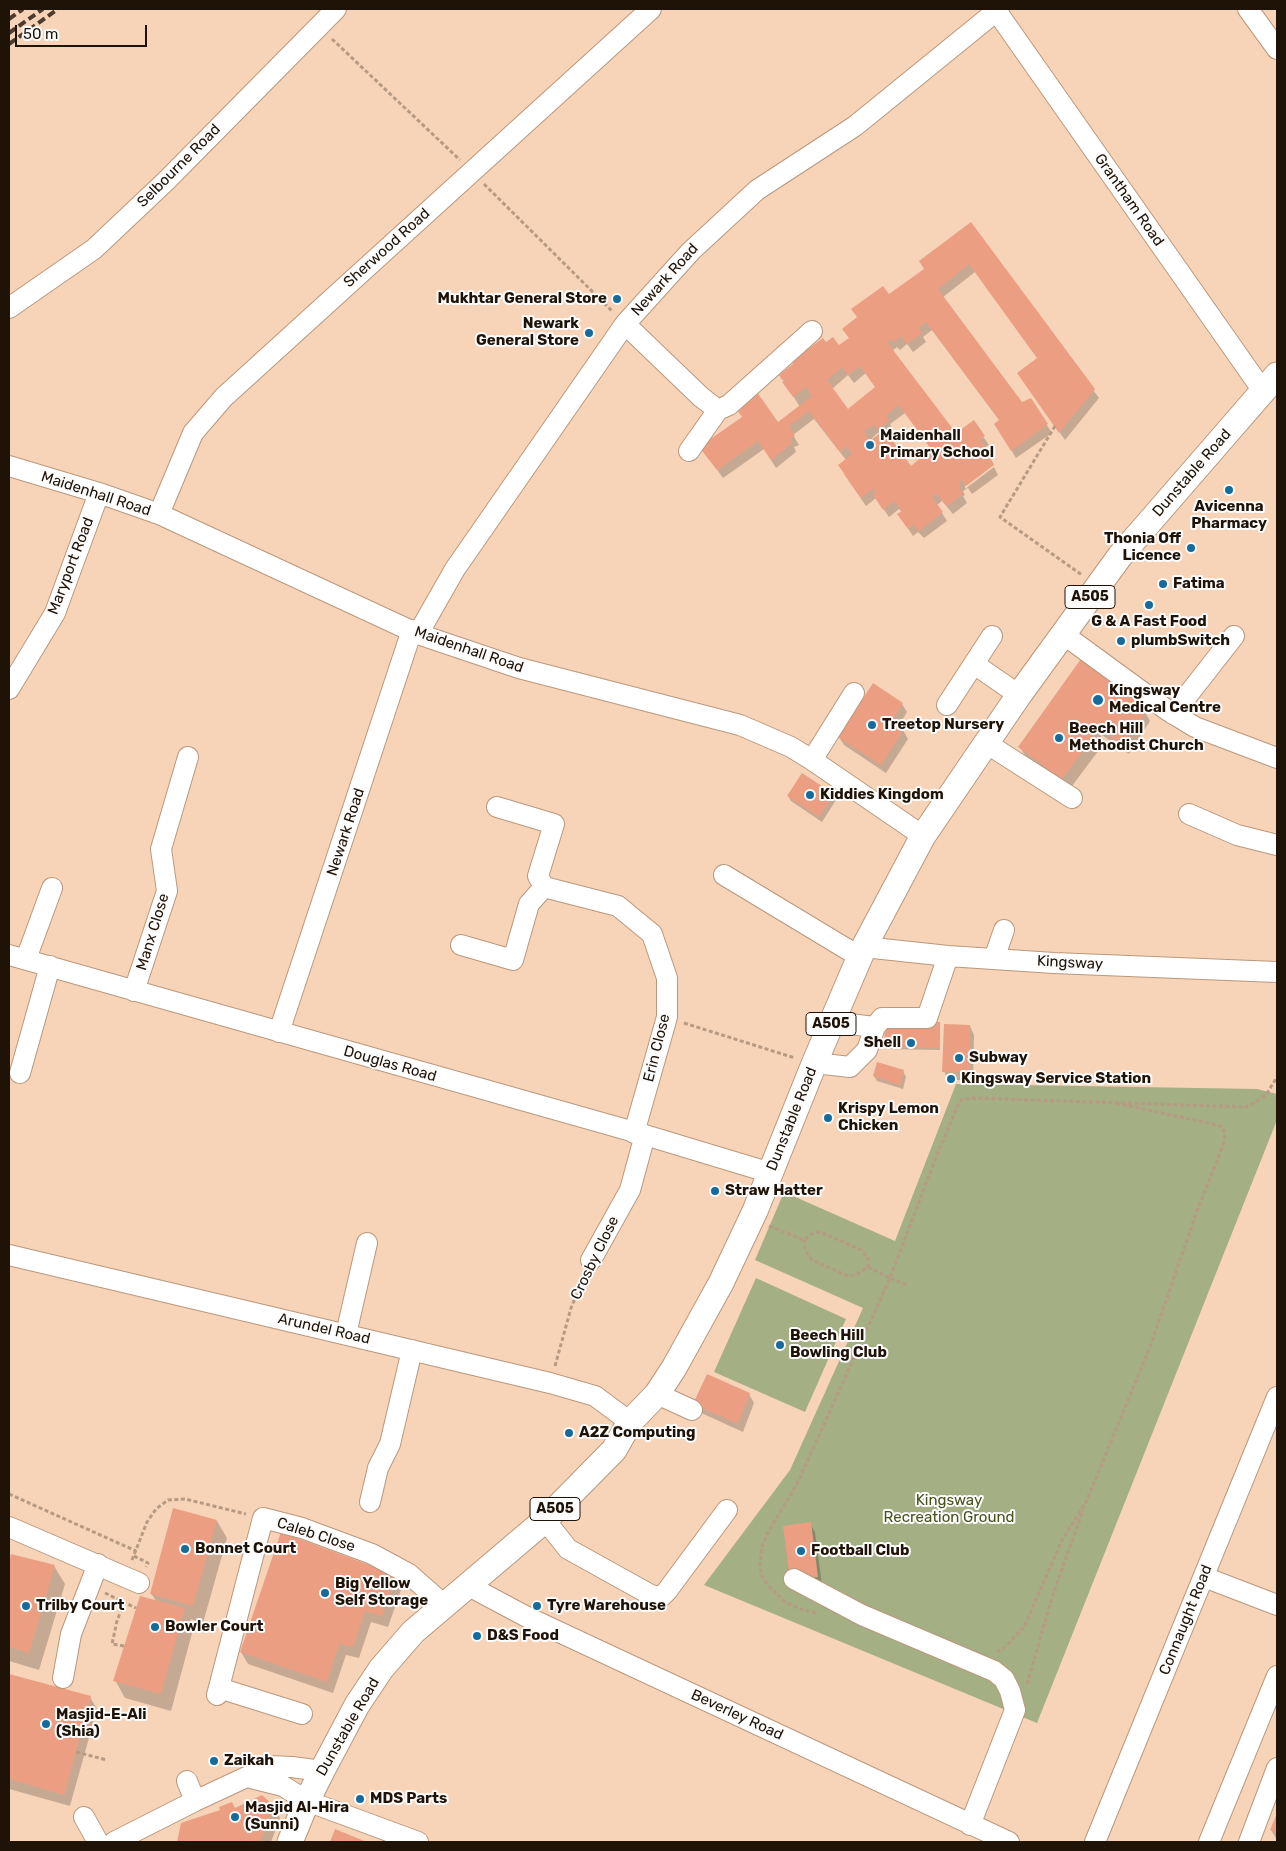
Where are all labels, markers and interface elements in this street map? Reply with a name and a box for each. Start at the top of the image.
scale bar [18,15,150,47]
text: 50 m [23,25,58,43]
street label: Selbourne Road [134,121,224,211]
street label: Grantham Road [1090,150,1168,250]
street label: Sherwood Road [340,205,434,291]
street label: Newark Road [628,240,702,320]
place label: Mukhtar General Store [438,290,607,308]
marker: Mukhtar General Store [611,293,623,305]
place label: Newark General Store [476,315,579,350]
marker: Newark General Store [583,327,595,339]
street label: Dunstable Road [1149,425,1235,521]
place label: Maidenhall Primary School [880,427,994,462]
marker: Maidenhall Primary School [864,439,876,451]
street label: Maidenhall Road [39,468,153,520]
marker: Avicenna Pharmacy [1223,484,1235,496]
place label: Avicenna Pharmacy [1191,498,1267,533]
street label: Maryport Road [44,515,98,617]
place label: Thonia Off Licence [1104,530,1181,565]
marker: Thonia Off Licence [1185,542,1197,554]
place label: Fatima [1173,575,1225,593]
marker: Fatima [1157,578,1169,590]
road number: A505 [1065,586,1115,608]
marker: G & A Fast Food [1143,599,1155,611]
place label: G & A Fast Food [1091,613,1207,631]
street label: Maidenhall Road [412,623,526,677]
place label: plumbSwitch [1131,632,1230,650]
marker: plumbSwitch [1115,635,1127,647]
place label: Kingsway Medical Centre [1109,682,1221,717]
marker: Kingsway Medical Centre [1091,693,1105,707]
place label: Treetop Nursery [882,716,1004,734]
marker: Treetop Nursery [866,719,878,731]
place label: Beech Hill Methodist Church [1069,720,1204,755]
marker: Beech Hill Methodist Church [1053,732,1065,744]
street label: Newark Road [323,786,369,878]
place label: Kiddies Kingdom [820,786,944,804]
marker: Kiddies Kingdom [804,789,816,801]
street label: Manx Close [133,891,173,973]
street label: Kingsway [1036,952,1104,974]
street label: Erin Close [640,1012,674,1084]
road number: A505 [806,1012,856,1036]
place label: Shell [864,1034,901,1052]
marker: Shell [905,1037,917,1049]
street label: Douglas Road [342,1042,438,1086]
place label: Subway [969,1049,1028,1067]
marker: Subway [953,1052,965,1064]
street label: Dunstable Road [763,1064,821,1174]
place label: Kingsway Service Station [961,1070,1151,1088]
marker: Kingsway Service Station [945,1073,957,1085]
place label: Krispy Lemon Chicken [838,1100,939,1135]
marker: Krispy Lemon Chicken [822,1112,834,1124]
place label: Straw Hatter [725,1182,823,1200]
marker: Straw Hatter [709,1185,721,1197]
street label: Crosby Close [567,1213,623,1303]
street label: Arundel Road [276,1310,372,1348]
place label: Beech Hill Bowling Club [790,1327,887,1362]
marker: Beech Hill Bowling Club [774,1339,786,1351]
place label: A2Z Computing [579,1424,695,1442]
marker: A2Z Computing [563,1427,575,1439]
park label: Kingsway Recreation Ground [884,1492,1014,1527]
road number: A505 [530,1498,580,1520]
street label: Caleb Close [275,1514,357,1556]
place label: Bonnet Court [195,1540,296,1558]
place label: Football Club [811,1542,909,1560]
marker: Bonnet Court [179,1543,191,1555]
marker: Football Club [795,1545,807,1557]
street label: Connaught Road [1156,1562,1216,1678]
place label: Big Yellow Self Storage [335,1575,428,1610]
marker: Big Yellow Self Storage [319,1587,331,1599]
place label: Trilby Court [36,1597,124,1615]
place label: Tyre Warehouse [547,1597,666,1615]
marker: Trilby Court [20,1600,32,1612]
marker: Tyre Warehouse [531,1600,543,1612]
place label: Bowler Court [165,1618,263,1636]
marker: Bowler Court [149,1621,161,1633]
place label: D&S Food [487,1627,559,1645]
marker: D&S Food [471,1630,483,1642]
street label: Dunstable Road [313,1675,383,1779]
street label: Beverley Road [688,1686,786,1744]
place label: Masjid-E-Ali (Shia) [56,1706,147,1741]
marker: Masjid-E-Ali (Shia) [40,1718,52,1730]
place label: Zaikah [224,1752,274,1770]
marker: Zaikah [208,1755,220,1767]
place label: MDS Parts [370,1790,447,1808]
marker: MDS Parts [354,1793,366,1805]
place label: Masjid Al-Hira (Sunni) [245,1799,349,1834]
marker: Masjid Al-Hira (Sunni) [229,1811,241,1823]

